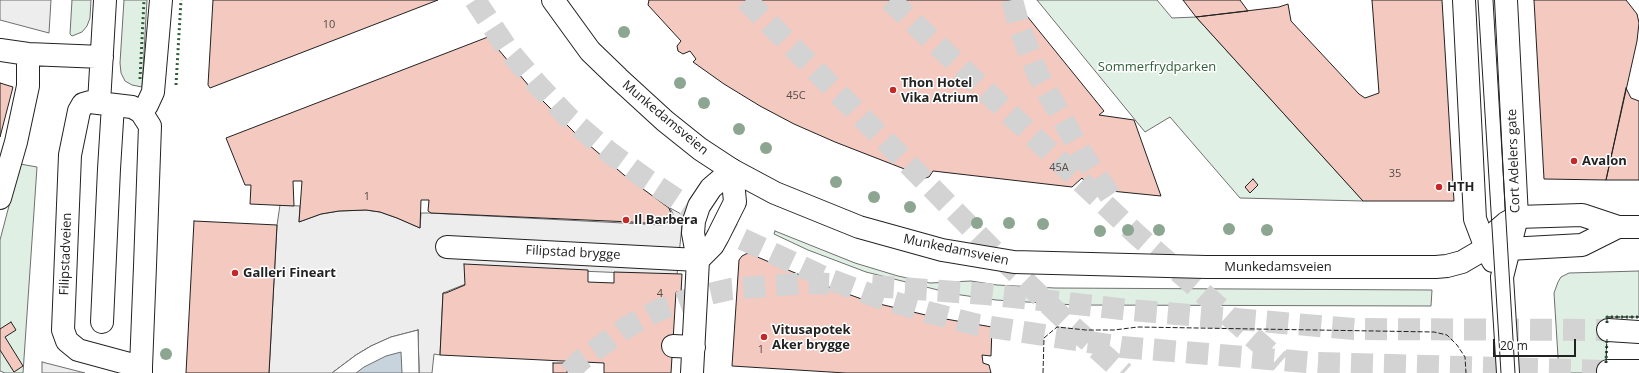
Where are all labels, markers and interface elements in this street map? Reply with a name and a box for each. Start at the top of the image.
house number: 10 [323,18,335,32]
park label: Sommerfrydparken [1098,59,1216,75]
place label: Thon Hotel Vika Atrium [901,75,978,106]
street label: Munkedamsveien [619,77,711,159]
marker: Thon Hotel Vika Atrium [888,85,898,95]
house number: 45C [786,89,806,103]
street label: Cort Adelers gate [1504,109,1524,213]
place label: Avalon [1582,153,1627,169]
marker: Avalon [1569,156,1579,166]
house number: 45A [1049,161,1069,175]
house number: 35 [1389,167,1401,181]
place label: HTH [1447,179,1474,195]
marker: HTH [1434,182,1444,192]
house number: 1 [364,190,370,204]
street label: Filipstadveien [57,212,75,296]
place label: Il Barbera [634,212,698,228]
marker: Il Barbera [621,215,631,225]
street label: Munkedamsveien [902,231,1010,269]
street label: Filipstad brygge [525,243,621,263]
street label: Munkedamsveien [1224,259,1332,275]
place label: Galleri Fineart [243,265,336,281]
marker: Galleri Fineart [230,268,240,278]
house number: 4 [657,287,663,301]
place label: Vitusapotek Aker brygge [772,322,851,353]
scale bar [1495,331,1578,357]
marker: Vitusapotek Aker brygge [759,332,769,342]
text: 20 m [1500,337,1528,354]
house number: 1 [758,343,764,357]

